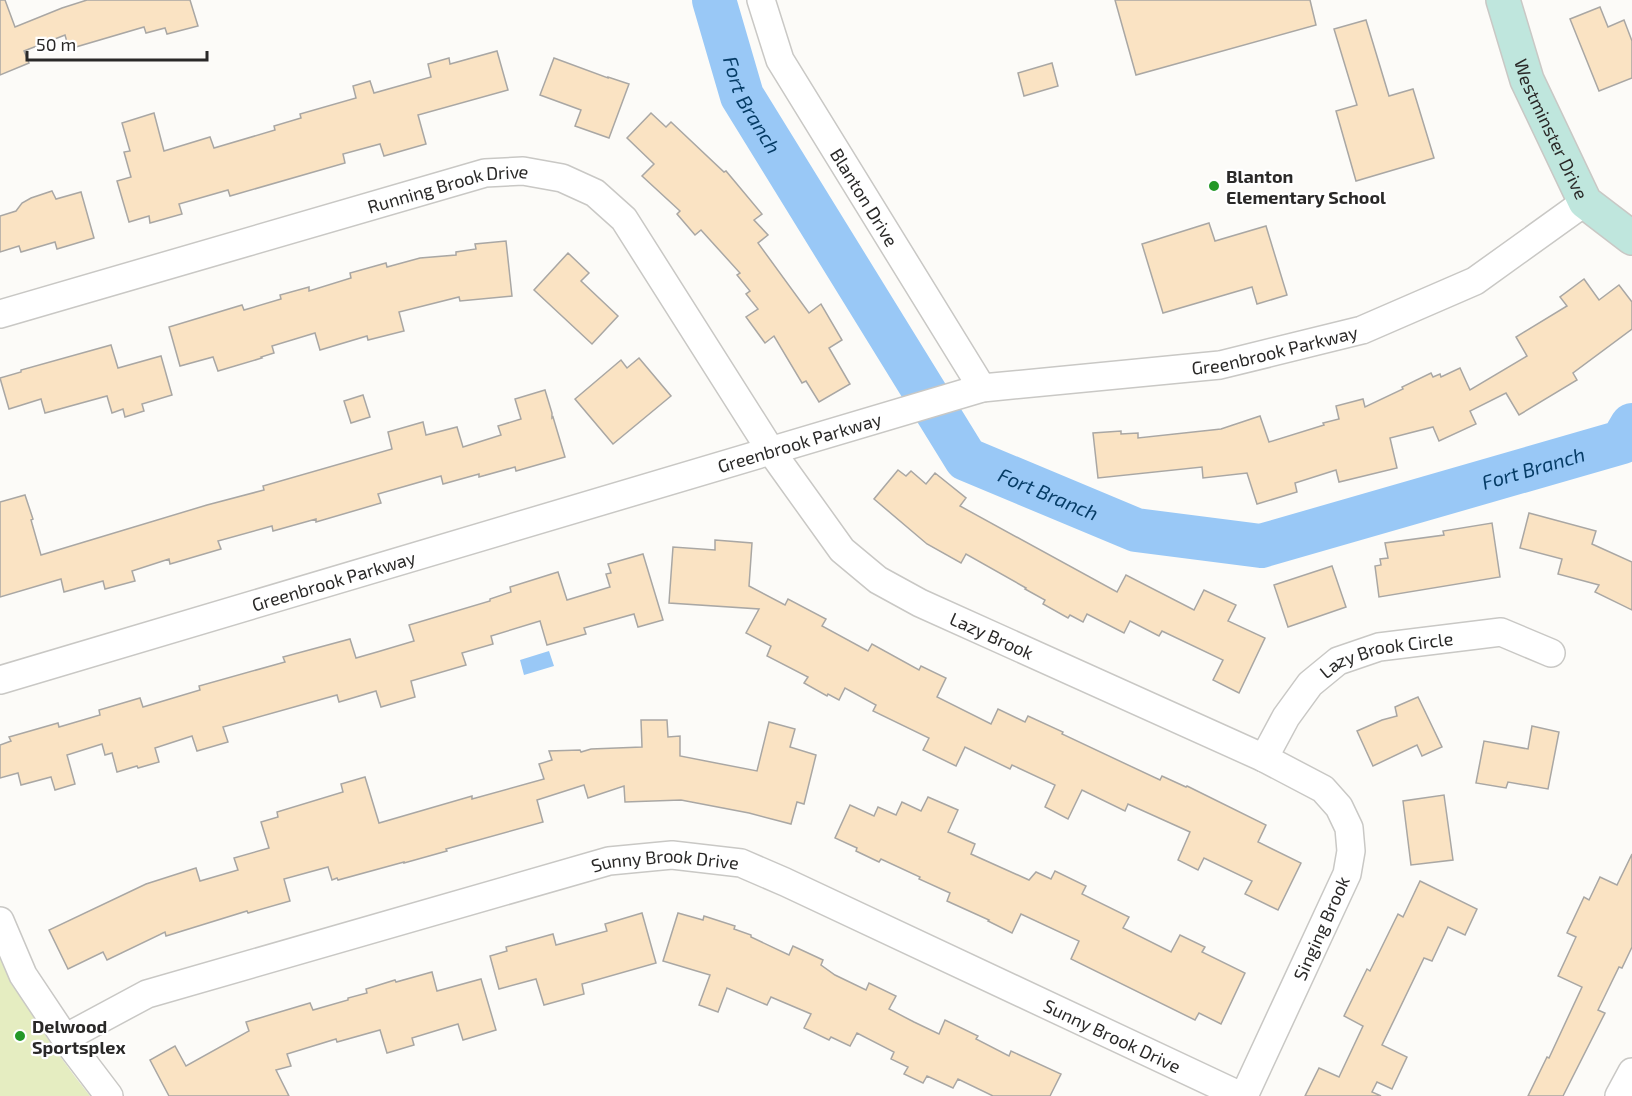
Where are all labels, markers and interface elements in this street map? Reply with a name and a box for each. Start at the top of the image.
scale bar [27,24,207,62]
text: 50 m [36,33,76,55]
water label: Fort Branch [719,53,786,158]
street label: Westminster Drive [1510,56,1593,203]
street label: Blanton Drive [826,144,903,250]
street label: Running Brook Drive [365,159,531,218]
place label: Blanton Elementary School [1226,165,1386,208]
marker: Blanton Elementary School [1207,179,1221,193]
street label: Greenbrook Parkway [1191,320,1360,379]
street label: Greenbrook Parkway [715,407,884,477]
water label: Fort Branch [1479,441,1587,494]
water label: Fort Branch [995,462,1102,525]
street label: Greenbrook Parkway [249,546,419,616]
street label: Lazy Brook [947,607,1037,664]
street label: Lazy Brook Circle [1315,627,1454,683]
street label: Sunny Brook Drive [588,844,740,877]
street label: Singing Brook [1288,872,1354,984]
street label: Sunny Brook Drive [1040,994,1184,1077]
place label: Delwood Sportsplex [32,1015,126,1058]
marker: Delwood Sportsplex [13,1029,27,1043]

